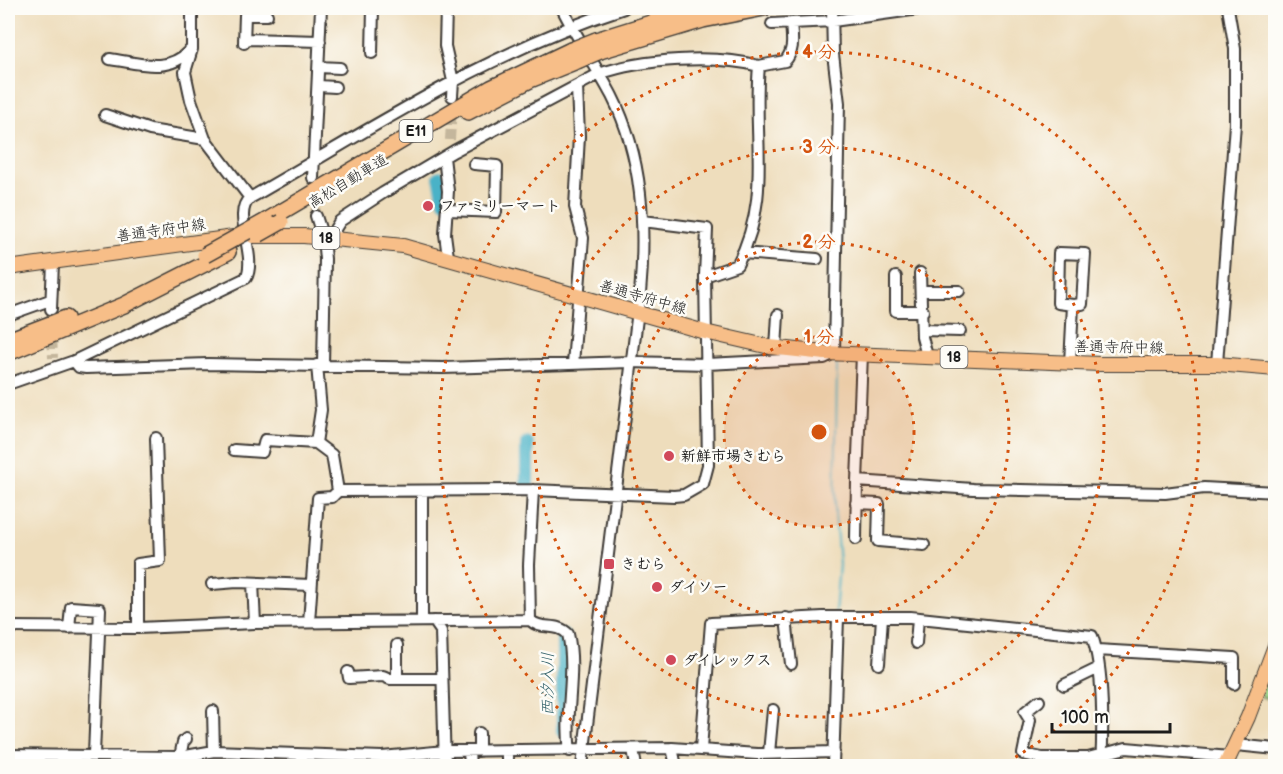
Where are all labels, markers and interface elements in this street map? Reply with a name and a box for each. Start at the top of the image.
text: 4 分 [802,42,836,63]
road number: E11 [400,120,432,142]
text: 3 分 [802,137,836,158]
street label: 高松自動車道 [305,150,392,213]
place label: ファミリーマート [440,197,561,216]
marker: ファミリーマート [421,199,435,213]
street label: 善通寺府中線 [115,215,207,246]
road number: 18 [312,227,340,249]
text: 2 分 [802,232,836,253]
street label: 善通寺府中線 [597,276,689,319]
text: 1 分 [804,327,834,348]
street label: 善通寺府中線 [1074,337,1164,358]
road number: 18 [940,346,968,368]
centre of rings [809,422,829,442]
place label: 新鮮市場きむら [681,447,786,466]
marker: 新鮮市場きむら [662,449,676,463]
place label: きむら [621,555,666,574]
marker: きむら [602,557,616,571]
place label: ダイソー [669,578,728,597]
marker: ダイソー [650,580,664,594]
place label: ダイレックス [683,651,772,670]
water label: 西汐入川 [539,652,558,716]
marker: ダイレックス [664,653,678,667]
scale bar [1052,696,1170,734]
text: 100 m [1061,707,1109,728]

